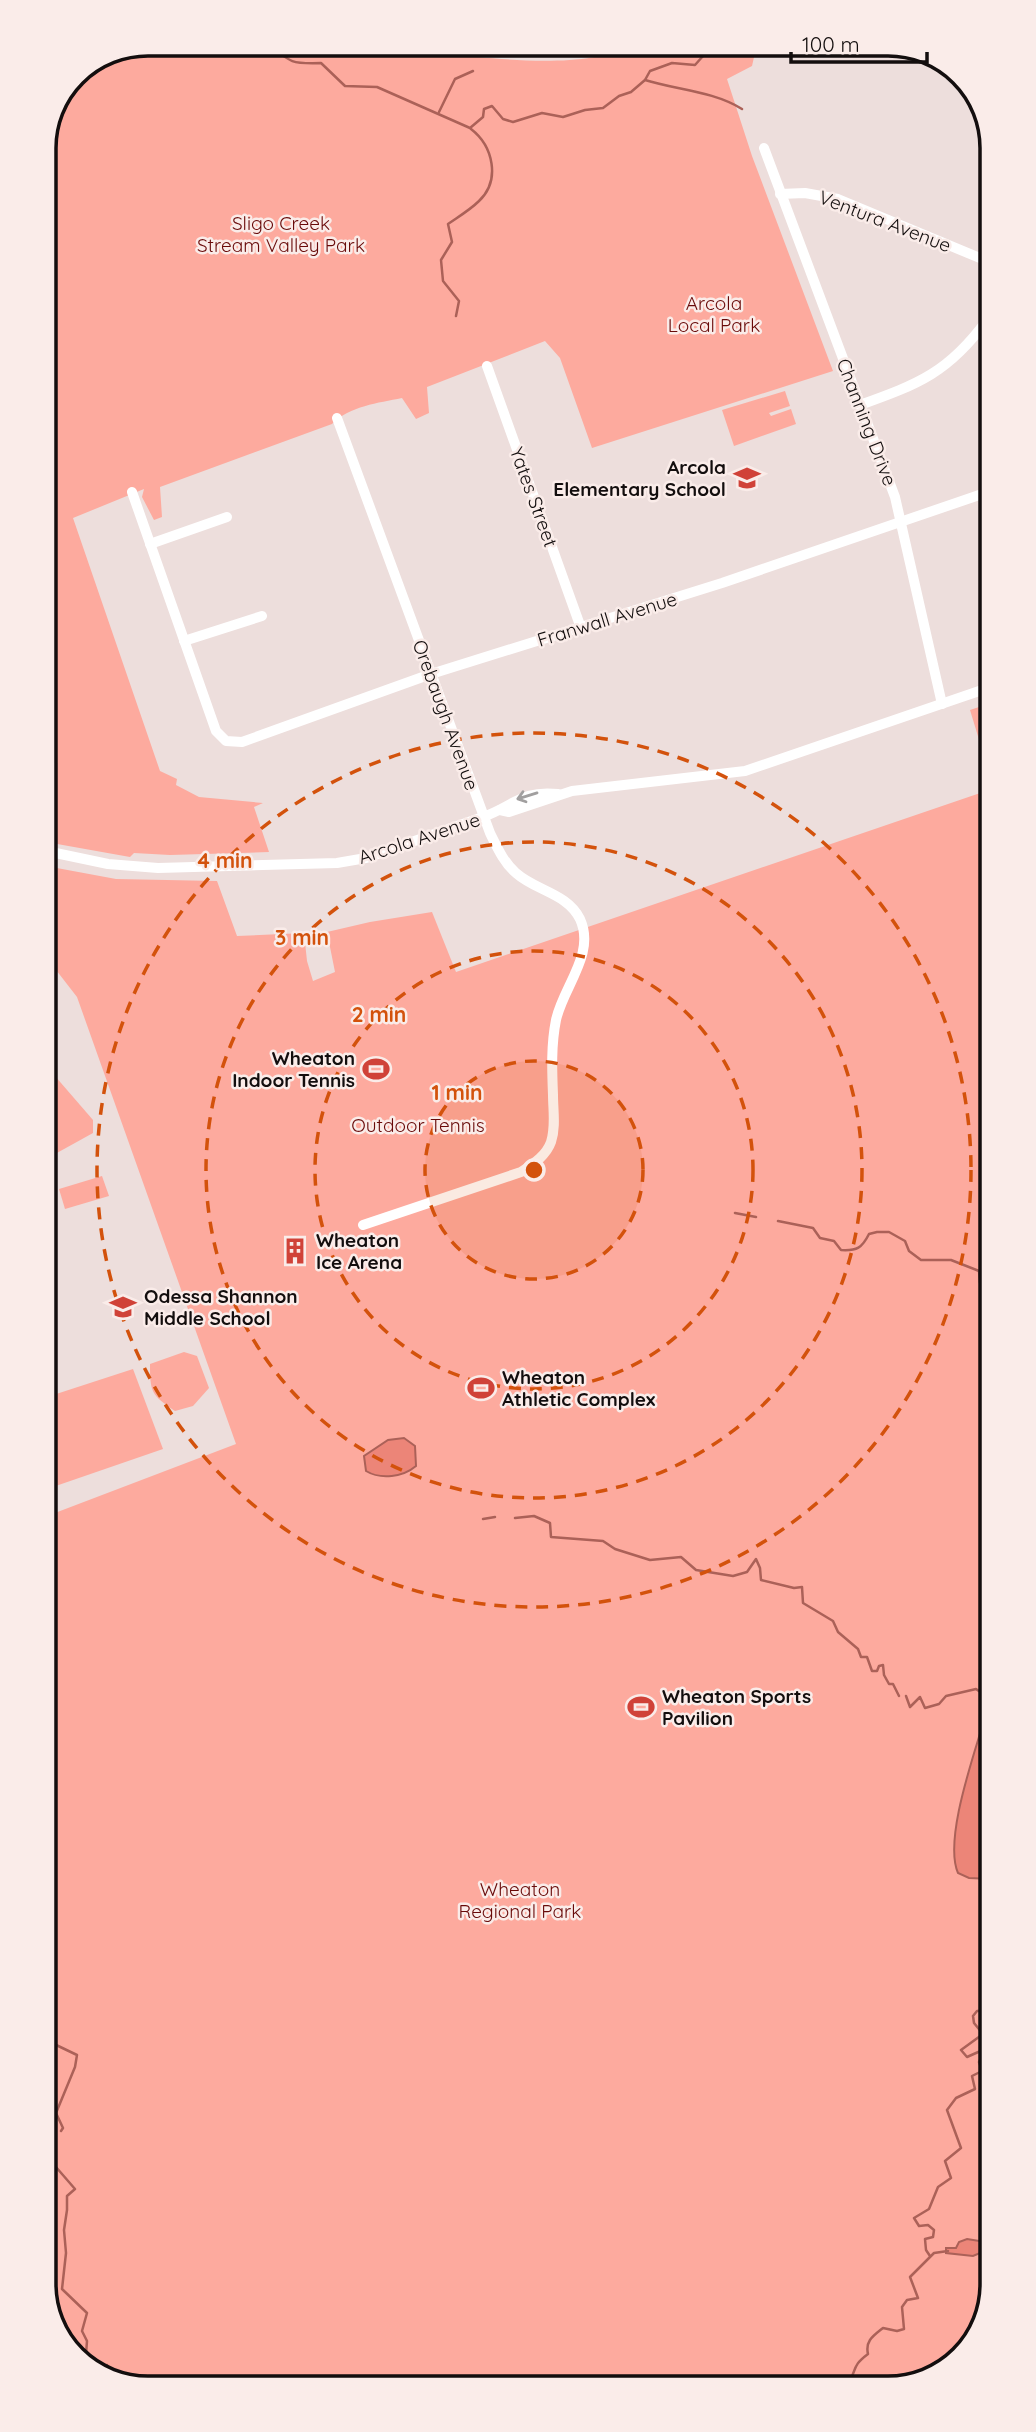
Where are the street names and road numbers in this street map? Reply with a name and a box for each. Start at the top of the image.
street label: Ventura Avenue [815,185,955,257]
street label: Channing Drive [832,355,902,489]
street label: Yates Street [505,444,563,550]
street label: Franwall Avenue [534,586,680,652]
street label: Orebaugh Avenue [408,636,484,794]
street label: Arcola Avenue [355,807,483,869]

